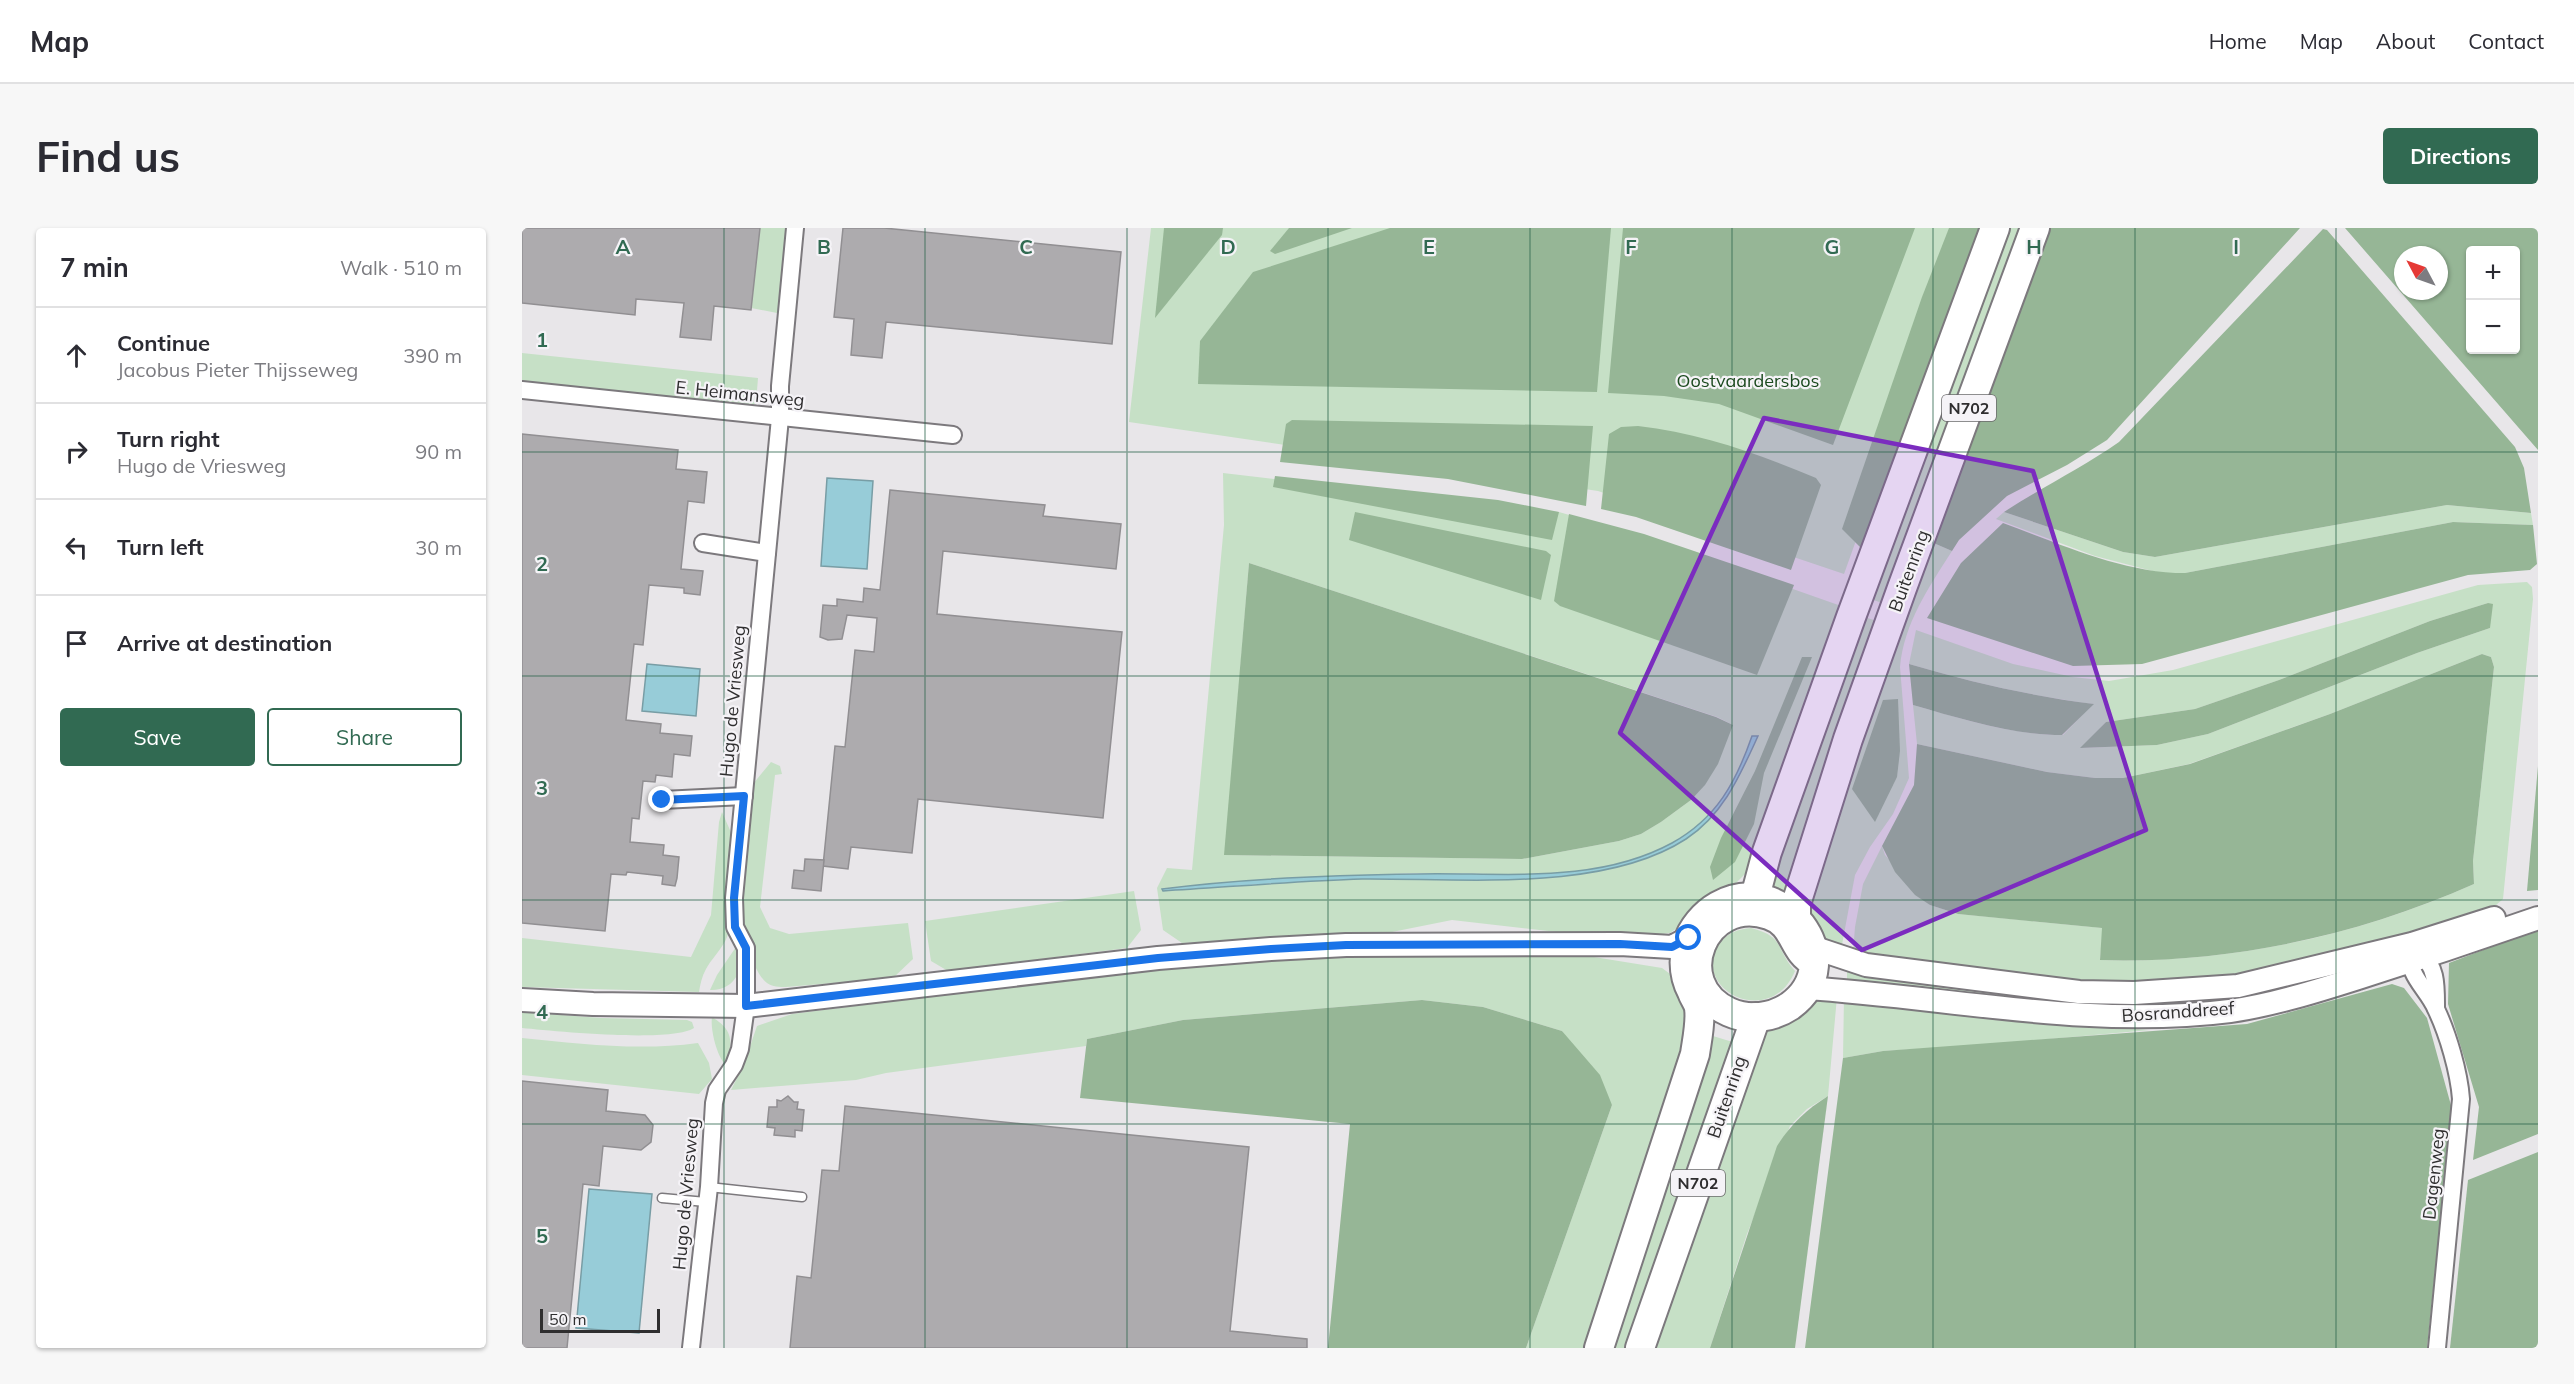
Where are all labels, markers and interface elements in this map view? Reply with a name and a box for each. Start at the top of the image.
text: Map [30,24,89,59]
text: Home [2209,28,2267,54]
text: Map [2300,28,2343,54]
text: About [2376,28,2435,54]
text: Contact [2468,28,2544,54]
button: Directions [2383,128,2538,184]
text: Find us [36,130,180,183]
text: A [616,234,631,259]
text: B [817,234,831,259]
text: C [1019,234,1033,259]
text: D [1220,234,1236,259]
text: E [1423,234,1435,259]
text: F [1625,234,1637,259]
text: G [1825,234,1839,259]
text: H [2026,234,2042,259]
text: I [2233,234,2239,259]
north arrow [2394,246,2448,300]
map controls [2466,246,2520,354]
button: + [2466,246,2520,300]
text: 7 min [60,251,129,284]
text: Walk · 510 m [340,255,462,280]
button: − [2466,300,2520,354]
text: 1 [536,327,548,352]
text: Continue [117,329,210,357]
icon: ahead [60,339,93,372]
text: 390 m [403,343,462,368]
text: Jacobus Pieter Thijsseweg [117,357,358,382]
park label: Oostvaardersbos [1677,369,1819,392]
street label: E. Heimansweg [674,375,806,412]
road number: N702 [1942,395,1996,421]
text: Turn right [117,425,220,453]
icon: right [60,435,93,468]
text: 90 m [415,439,462,464]
text: Hugo de Vriesweg [117,453,286,478]
street label: Buitenring [1883,527,1934,615]
icon: left [60,531,93,564]
text: Turn left [117,533,204,561]
text: 30 m [415,535,462,560]
text: 2 [536,551,548,576]
street label: Hugo de Vriesweg [714,624,751,778]
icon: arrive [60,627,93,660]
text: Arrive at destination [117,629,332,657]
button: Save [60,708,255,766]
button: Share [267,708,462,766]
text: 3 [536,775,548,800]
route end [648,786,674,812]
route start [1675,924,1701,950]
street label: Bosranddreef [2121,996,2236,1027]
text: 4 [536,999,548,1024]
street label: Buitenring [1702,1053,1751,1141]
street label: Hugo de Vriesweg [667,1117,704,1271]
street label: Dagenweg [2417,1127,2450,1221]
road number: N702 [1671,1170,1725,1196]
text: 5 [536,1223,548,1248]
scale bar [540,1306,660,1334]
text: 50 m [549,1309,586,1329]

